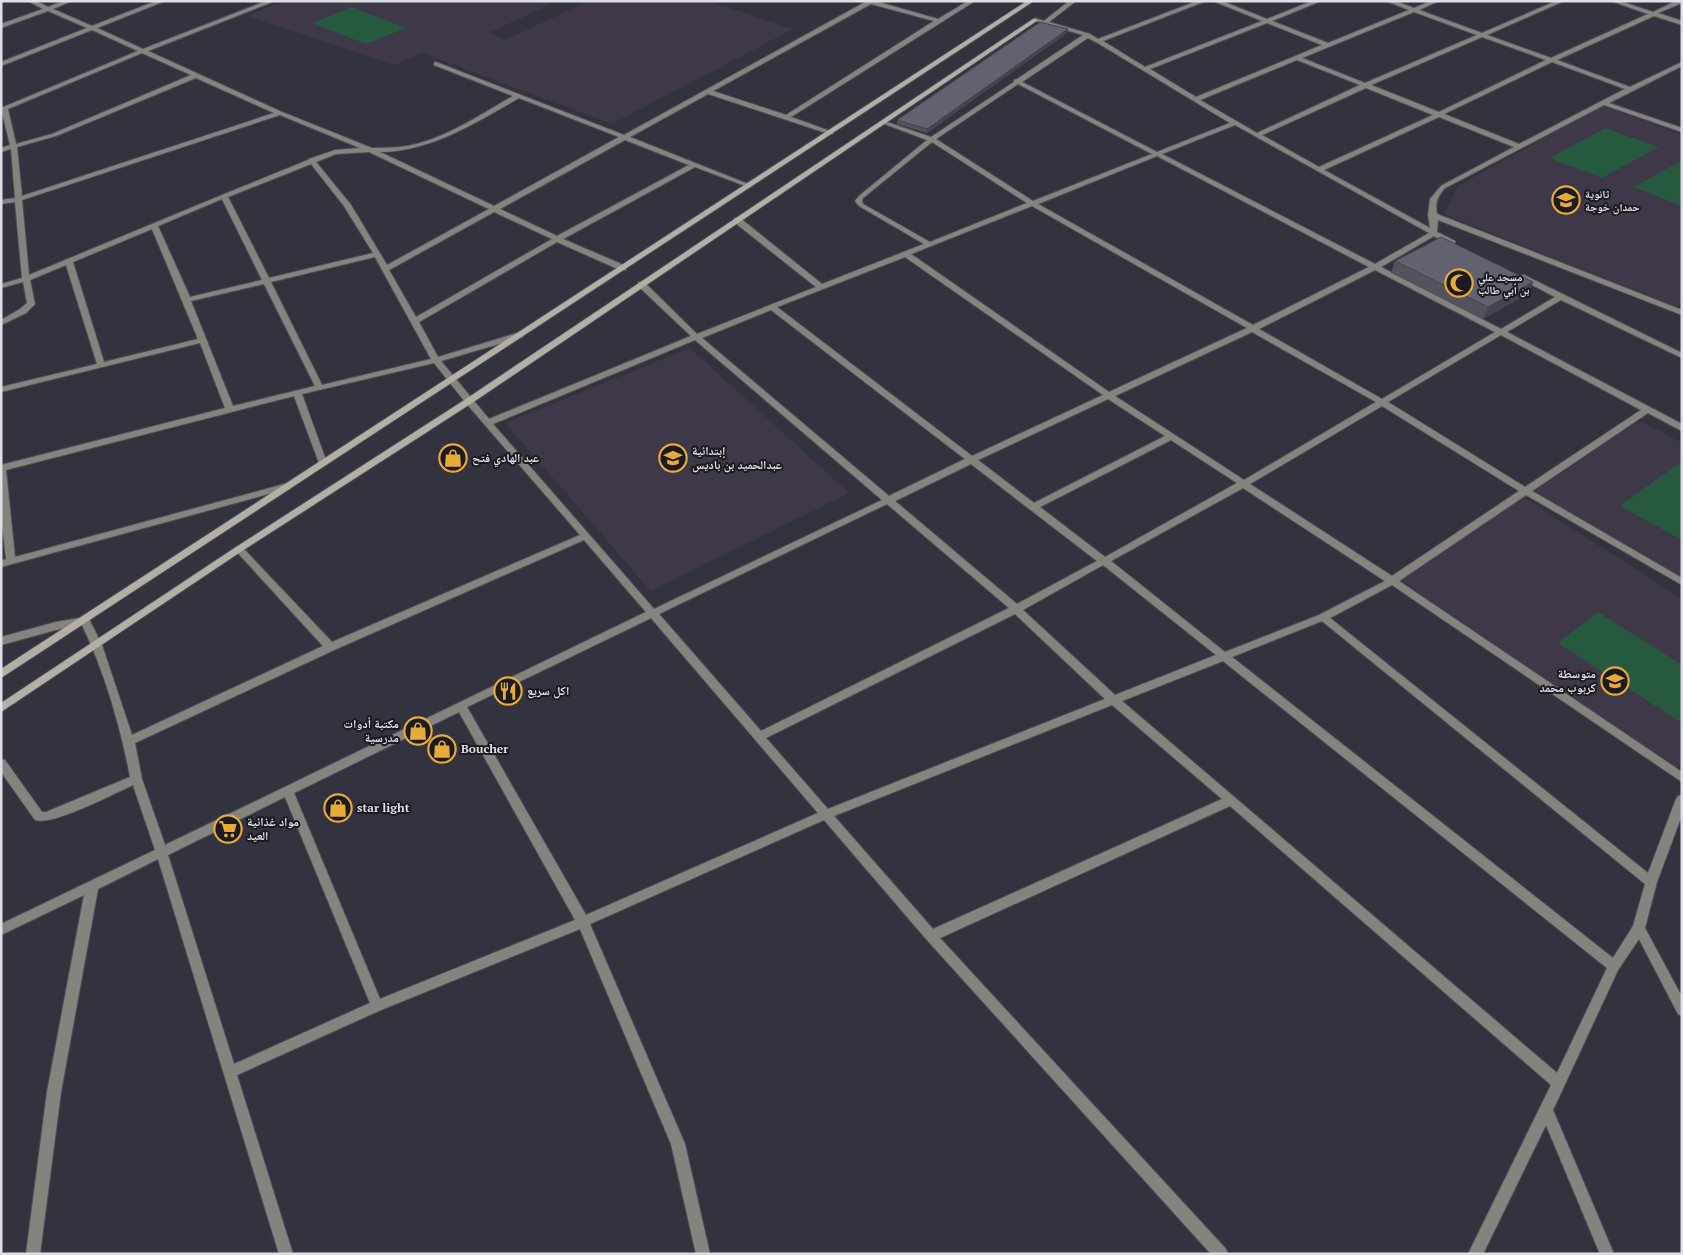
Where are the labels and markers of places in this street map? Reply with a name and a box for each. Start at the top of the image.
school or university icon: ثانوية حمدان خوجة [1551,185,1581,215]
place label: ثانوية حمدان خوجة [1585,187,1640,215]
mosque icon: مسجد علي بن أبي طالب [1444,268,1474,298]
place label: مسجد علي بن أبي طالب [1478,270,1529,299]
shop icon: عبد الهادي فتح [438,443,468,473]
school or university icon: إبتدائية عبدالحميد بن باديس [658,443,688,473]
place label: إبتدائية عبدالحميد بن باديس [692,443,782,473]
place label: عبد الهادي فتح [472,450,539,468]
place label: متوسطة كربوب محمد [1540,666,1597,695]
school or university icon: متوسطة كربوب محمد [1600,666,1630,696]
restaurant icon: اكل سريع [493,676,523,706]
place label: اكل سريع [527,683,569,699]
place label: مكتبة أدوات مدرسية [343,716,399,745]
shop icon: مكتبة أدوات مدرسية [403,716,433,746]
shop icon: Boucher [427,734,457,764]
place label: Boucher [461,741,509,756]
shop icon: star light [323,793,353,823]
place label: star light [357,800,410,815]
supermarket icon: مواد غذائية العيد [213,814,243,844]
place label: مواد غذائية العيد [247,814,299,843]

